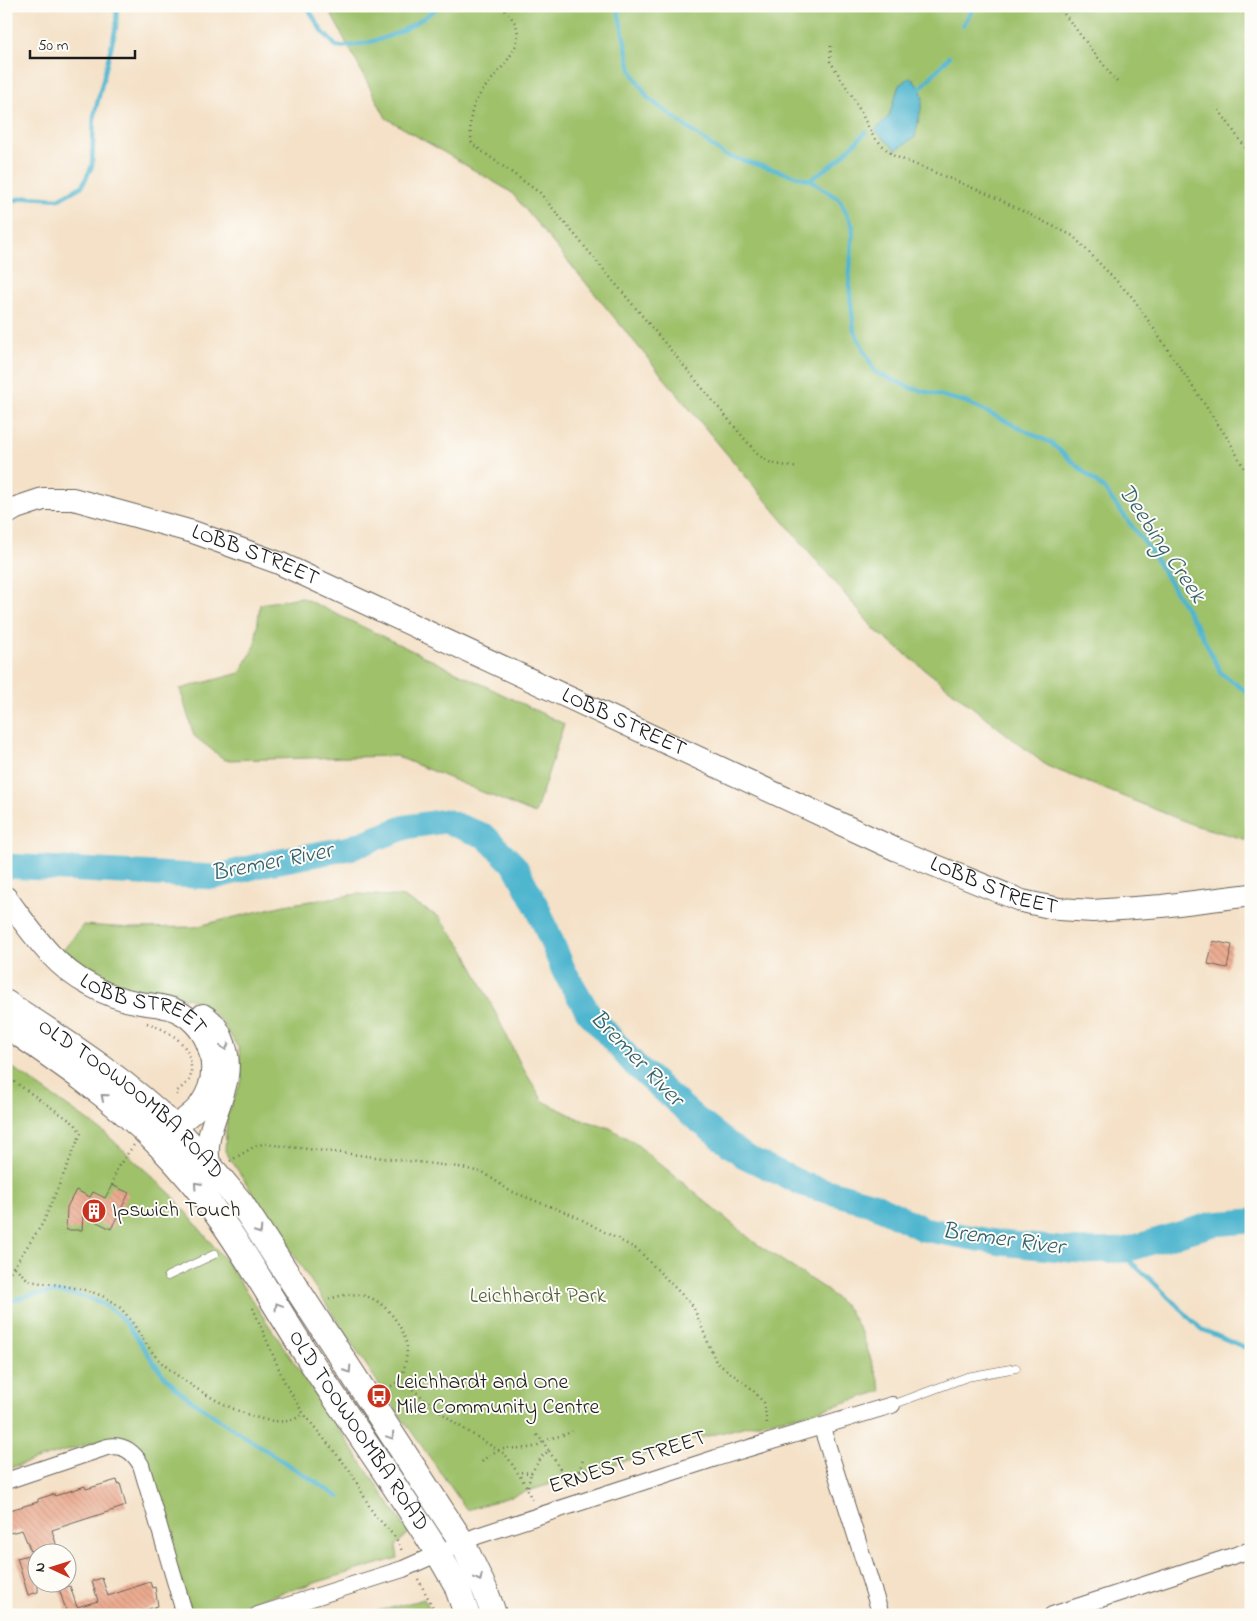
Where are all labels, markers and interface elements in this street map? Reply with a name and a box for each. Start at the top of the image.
scale bar [30,28,135,60]
text: 50 m [38,35,69,57]
water label: Deebing Creek [1108,477,1215,612]
street label: LOBB STREET [187,517,324,595]
street label: LOBB STREET [556,680,692,766]
water label: Bremer River [208,834,338,892]
street label: LOBB STREET [925,849,1061,924]
street label: LOBB STREET [73,966,214,1043]
water label: Bremer River [581,1003,693,1117]
street label: OLD TOOWOOMBA ROAD [31,1012,231,1187]
one-way arrow [219,1042,229,1050]
one-way arrow [101,1094,110,1103]
one-way arrow [193,1182,202,1191]
place label: Ipswich Touch [112,1195,240,1227]
building icon: Ipswich Touch [81,1198,107,1224]
water label: Bremer River [940,1214,1069,1266]
one-way arrow [252,1226,262,1235]
park label: Leichhardt Park [470,1281,607,1313]
one-way arrow [274,1303,284,1312]
street label: OLD TOOWOOMBA ROAD [279,1324,436,1538]
one-way arrow [342,1365,351,1374]
place label: Leichhardt and One Mile Community Centre [396,1367,599,1425]
bus stop icon: Leichhardt and One Mile Community Centre [366,1383,392,1409]
street label: ERNEST STREET [545,1422,711,1504]
one-way arrow [385,1430,394,1440]
north arrow [28,1544,78,1594]
text: N [30,1562,51,1573]
one-way arrow [473,1573,484,1582]

